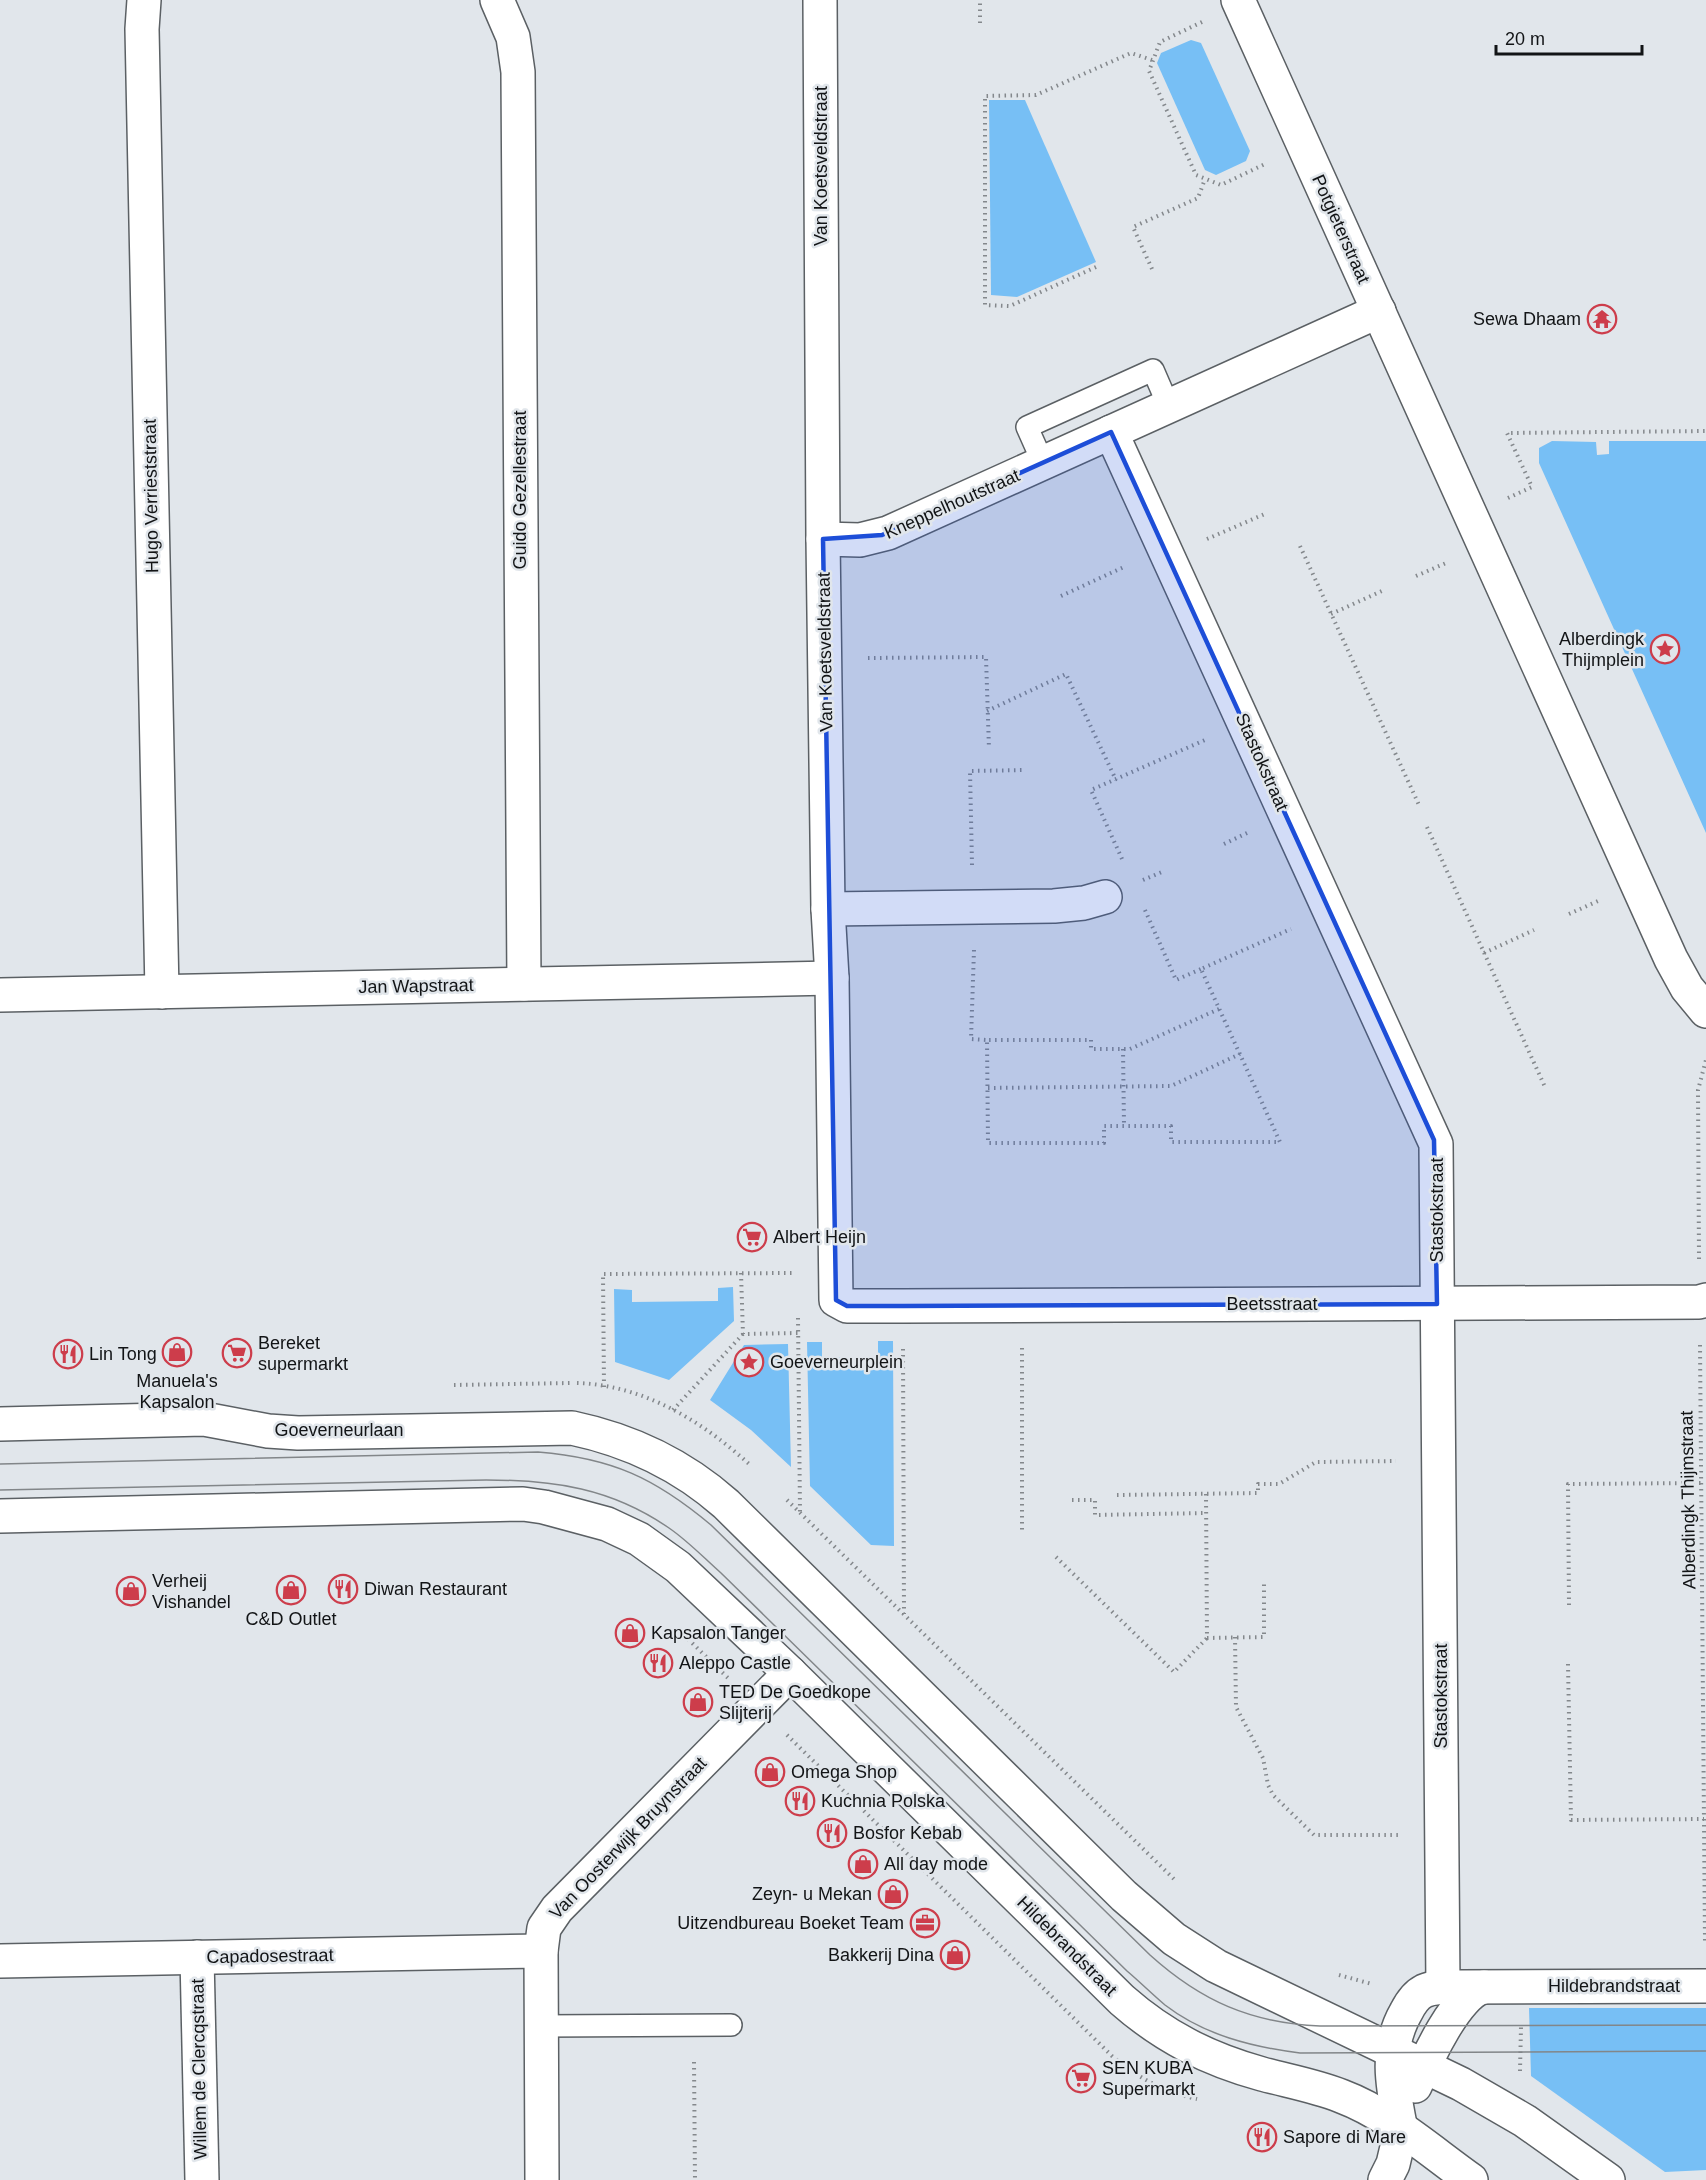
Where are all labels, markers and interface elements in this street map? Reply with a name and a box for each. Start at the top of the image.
scale bar [1496,18,1642,56]
text: 20 m [1505,29,1545,49]
street label: Van Koetsveldstraat [811,86,831,246]
street label: Potgieterstraat [1308,171,1374,287]
temple icon: Sewa Dhaam [1586,303,1618,335]
place label: Sewa Dhaam [1473,309,1581,329]
street label: Guido Gezellestraat [510,410,530,570]
street label: Hugo Verrieststraat [140,419,162,573]
street label: Kneppelhoutstraat [881,465,1023,543]
street label: Van Koetsveldstraat [814,572,836,732]
place label: Alberdingk Thijmplein [1559,629,1645,670]
place icon: Alberdingk Thijmplein [1649,633,1681,665]
street label: Stastokstraat [1232,710,1292,814]
street label: Jan Wapstraat [358,975,474,997]
street label: Stastokstraat [1427,1157,1447,1263]
supermarket icon: Albert Heijn [736,1221,768,1253]
place label: Albert Heijn [773,1227,866,1247]
street label: Beetsstraat [1226,1294,1318,1314]
place label: Bereket supermarkt [258,1333,348,1374]
shop icon: Manuela's Kapsalon [161,1336,193,1368]
supermarket icon: Bereket supermarkt [221,1337,253,1369]
restaurant icon: Lin Tong [52,1338,84,1370]
place label: Lin Tong [89,1344,157,1364]
place icon: Goeverneurplein [733,1346,765,1378]
place label: Goeverneurplein [770,1352,903,1372]
place label: Manuela's Kapsalon [136,1371,218,1412]
street label: Alberdingk Thijmstraat [1676,1410,1700,1590]
street label: Goeverneurlaan [274,1420,404,1440]
place label: Verheij Vishandel [152,1571,231,1612]
restaurant icon: Diwan Restaurant [327,1573,359,1605]
shop icon: C&D Outlet [275,1574,307,1606]
shop icon: Verheij Vishandel [115,1575,147,1607]
place label: Diwan Restaurant [364,1579,507,1599]
place label: C&D Outlet [245,1609,337,1629]
shop icon: Kapsalon Tanger [614,1617,646,1649]
place label: Kapsalon Tanger [651,1623,786,1643]
street label: Stastokstraat [1431,1643,1451,1749]
restaurant icon: Aleppo Castle [642,1647,674,1679]
place label: Aleppo Castle [679,1653,791,1673]
place label: TED De Goedkope Slijterij [719,1682,871,1723]
shop icon: TED De Goedkope Slijterij [682,1686,714,1718]
street label: Van Oosterwijk Bruynstraat [546,1753,710,1923]
shop icon: Omega Shop [754,1756,786,1788]
place label: Omega Shop [791,1762,897,1782]
restaurant icon: Kuchnia Polska [784,1785,816,1817]
place label: Kuchnia Polska [821,1791,946,1811]
restaurant icon: Bosfor Kebab [816,1817,848,1849]
place label: Bosfor Kebab [853,1823,962,1843]
shop icon: All day mode [847,1848,879,1880]
place label: All day mode [884,1854,988,1874]
shop icon: Zeyn- u Mekan [877,1878,909,1910]
place label: Zeyn- u Mekan [752,1884,872,1904]
street label: Hildebrandstraat [1013,1892,1121,2000]
office icon: Uitzendbureau Boeket Team [909,1907,941,1939]
place label: Uitzendbureau Boeket Team [677,1913,904,1933]
shop icon: Bakkerij Dina [939,1939,971,1971]
street label: Capadosestraat [206,1945,334,1967]
place label: Bakkerij Dina [828,1945,935,1965]
street label: Hildebrandstraat [1548,1976,1680,1996]
street label: Willem de Clercqstraat [187,1978,211,2160]
place label: SEN KUBA Supermarkt [1102,2058,1195,2099]
supermarket icon: SEN KUBA Supermarkt [1065,2062,1097,2094]
restaurant icon: Sapore di Mare [1246,2121,1278,2153]
place label: Sapore di Mare [1283,2127,1406,2147]

